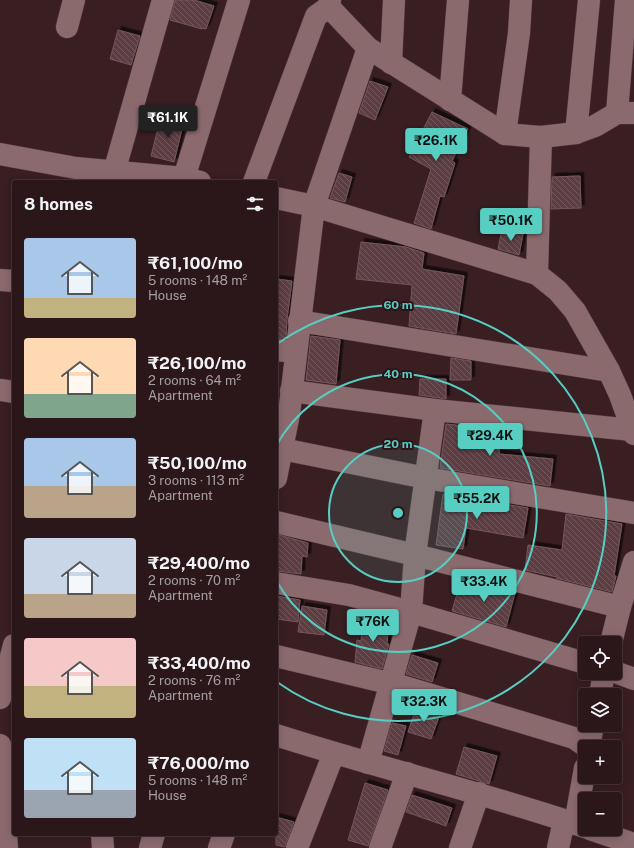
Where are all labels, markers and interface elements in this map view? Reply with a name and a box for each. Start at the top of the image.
pin: ₹61.1K [135,105,201,139]
text: ₹61.1K [148,110,188,125]
pin: ₹26.1K [403,128,469,162]
text: ₹26.1K [414,133,458,148]
icon: filters [244,193,266,215]
text: 8 homes [24,194,93,214]
pin: ₹50.1K [478,208,544,242]
text: ₹50.1K [489,213,533,228]
text: ₹61,100/mo [148,253,243,273]
icon: home [56,254,104,302]
text: 5 rooms · 148 m² [148,273,247,288]
text: House [148,288,187,303]
text: 60 m [383,298,413,312]
text: ₹26,100/mo [148,353,246,373]
icon: home [56,354,104,402]
text: 40 m [383,367,413,381]
text: 2 rooms · 64 m² [148,373,241,388]
text: Apartment [148,388,213,403]
pin: ₹29.4K [457,423,523,457]
text: ₹29.4K [467,428,513,443]
text: 20 m [384,437,413,451]
text: ₹50,100/mo [148,453,247,473]
icon: home [56,454,104,502]
text: 3 rooms · 113 m² [148,473,244,488]
pin: ₹55.2K [444,486,510,520]
text: Apartment [148,488,213,503]
text: ₹55.2K [453,491,501,506]
centre of rings [391,506,405,520]
text: ₹29,400/mo [148,553,250,573]
icon: home [56,554,104,602]
pin: ₹33.4K [451,569,517,603]
text: 2 rooms · 70 m² [148,573,240,588]
text: ₹33.4K [461,574,507,589]
text: Apartment [148,588,213,603]
pin: ₹76K [349,609,397,643]
text: ₹76K [356,614,390,629]
map controls [578,636,622,836]
button: locate [578,636,622,680]
text: ₹33,400/mo [148,653,251,673]
icon: home [56,654,104,702]
text: 2 rooms · 76 m² [148,673,240,688]
text: Apartment [148,688,213,703]
button: layers [578,688,622,732]
pin: ₹32.3K [391,689,457,723]
text: ₹32.3K [401,694,447,709]
button: + [578,740,622,784]
text: ₹76,000/mo [148,753,250,773]
icon: home [56,754,104,802]
text: 5 rooms · 148 m² [148,773,247,788]
text: House [148,788,187,803]
button: − [578,792,622,836]

